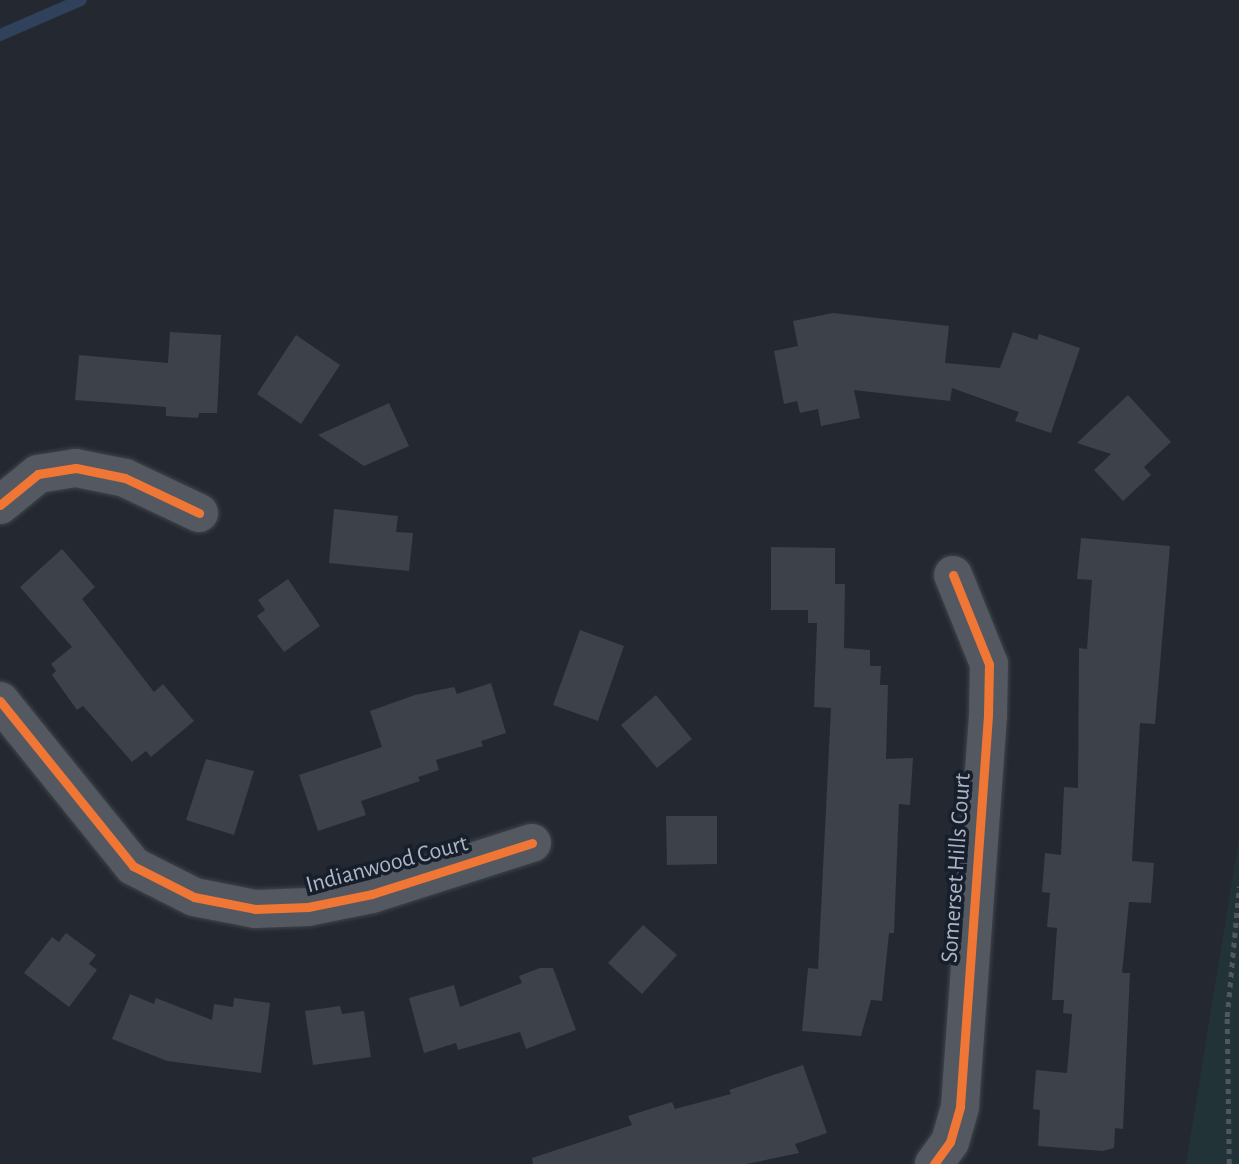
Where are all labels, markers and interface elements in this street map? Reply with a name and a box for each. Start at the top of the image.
street label: Somerset Hills Court [936,772,978,964]
street label: Indianwood Court [303,830,471,900]

